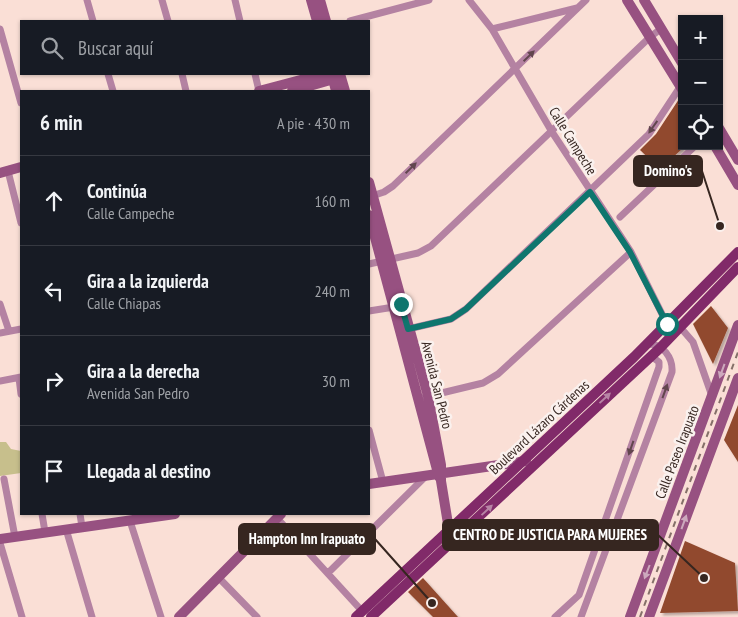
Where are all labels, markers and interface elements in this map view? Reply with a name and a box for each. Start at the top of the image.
map controls [678,15,723,150]
button: + [678,15,723,60]
search box [20,20,370,75]
icon: search [38,34,66,62]
text: Buscar aquí [78,36,153,60]
one-way arrow [523,50,535,62]
button: − [678,60,723,105]
street label: Calle Campeche [545,104,601,178]
button: locate [678,105,723,150]
text: 6 min [40,109,82,136]
text: A pie · 430 m [277,113,350,133]
one-way arrow [648,120,658,134]
callout: Domino's [634,156,702,186]
text: Domino's [644,161,692,180]
one-way arrow [405,162,417,174]
text: Continúa [87,179,147,203]
icon: ahead [40,187,68,215]
text: 160 m [315,191,350,211]
text: Calle Campeche [87,203,175,223]
text: Gira a la izquierda [87,269,209,293]
icon: left [40,277,68,305]
text: 240 m [315,281,350,301]
text: Calle Chiapas [87,293,161,313]
route end [390,293,413,316]
route start [656,313,679,336]
street label: Avenida San Pedro [417,339,457,431]
text: Gira a la derecha [87,359,200,383]
one-way arrow [718,364,726,379]
icon: right [40,367,68,395]
text: 30 m [322,371,350,391]
street label: Boulevard Lázaro Cárdenas [485,376,593,478]
text: Avenida San Pedro [87,383,189,403]
one-way arrow [662,383,669,398]
one-way arrow [599,392,611,404]
street label: Calle Paseo Irapuato [651,403,703,501]
one-way arrow [627,441,635,456]
icon: arrive [40,457,68,485]
text: Llegada al destino [87,459,211,483]
one-way arrow [481,504,493,516]
one-way arrow [680,514,688,529]
callout: CENTRO DE JUSTICIA PARA MUJERES [443,520,658,550]
callout: Hampton Inn Irapuato [239,524,375,554]
text: CENTRO DE JUSTICIA PARA MUJERES [453,525,647,544]
text: Hampton Inn Irapuato [249,529,366,548]
one-way arrow [643,565,651,580]

